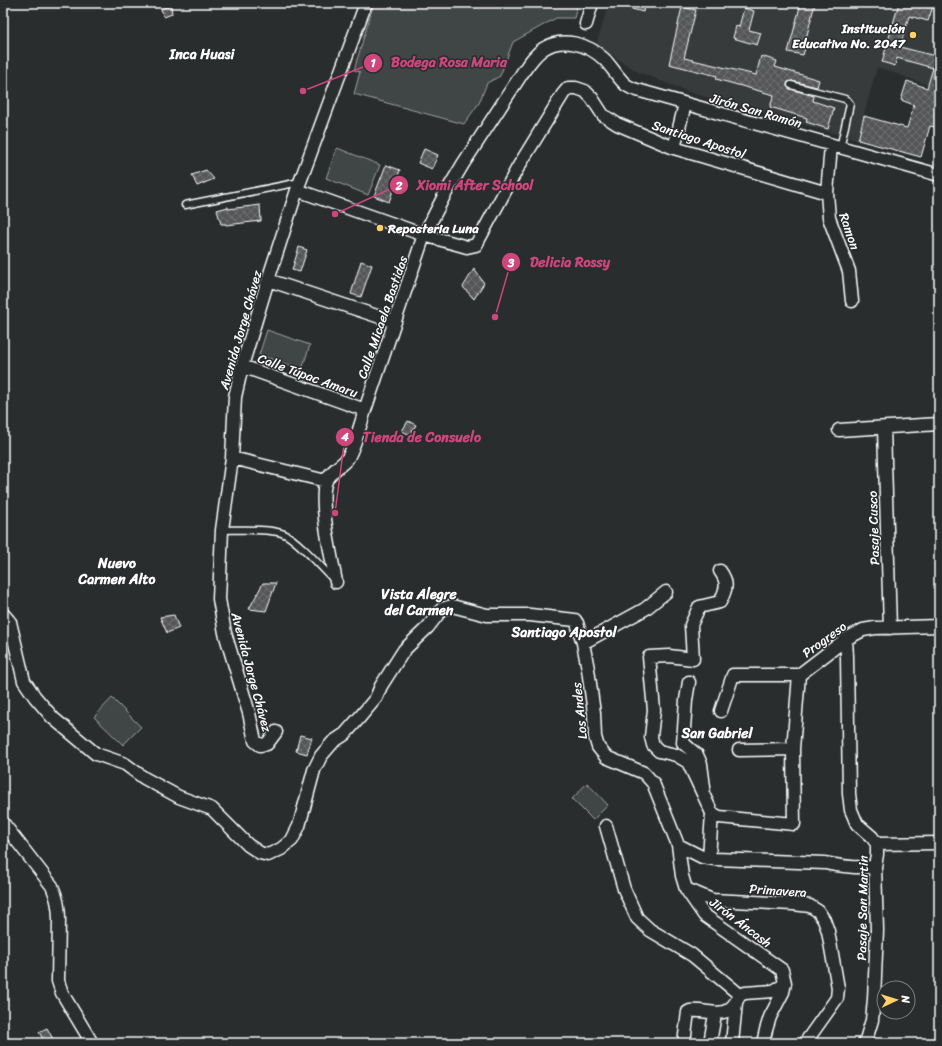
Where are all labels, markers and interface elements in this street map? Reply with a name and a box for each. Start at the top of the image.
place label: Institución Educativa No. 2047 [792,17,907,55]
marker: Institución Educativa No. 2047 [908,30,918,40]
district label: Inca Huasi [169,42,236,67]
callout: Bodega Rosa Maria [363,50,515,76]
text: Bodega Rosa Maria [391,50,508,75]
text: 1 [370,52,376,74]
street label: Jirón San Ramón [706,86,805,135]
street label: Santiago Apostol [649,113,749,166]
callout: Xiomi After School [389,172,542,198]
text: Xiomi After School [416,173,534,198]
text: 2 [395,175,403,197]
street label: Ramon [832,209,867,253]
place label: Reposteria Luna [387,217,479,240]
marker: Reposteria Luna [375,223,385,233]
callout: Delicia Rossy [501,249,618,275]
text: Delicia Rossy [530,250,611,275]
street label: Calle Micaela Bastidas [351,252,414,382]
text: 3 [507,252,515,274]
street label: Avenida Jorge Chávez [212,267,269,393]
street label: Calle Túpac Amaru [254,347,361,404]
callout: Tienda de Consuelo [335,424,489,450]
text: Tienda de Consuelo [363,425,482,450]
text: 4 [340,426,349,448]
street label: Pasaje Cusco [861,490,886,566]
district label: Nuevo Carmen Alto [78,551,156,592]
district label: Vista Alegre del Carmen [381,582,457,623]
street label: Avenida Jorge Chávez [224,609,279,735]
street label: Progreso [797,615,852,664]
district label: Santiago Apostol [511,620,617,645]
street label: Los Andes [565,680,594,741]
district label: San Gabriel [680,721,754,746]
street label: Pasaje San Martin [850,855,875,961]
street label: Primavera [748,877,808,904]
street label: Jirón Áncash [704,891,777,954]
north arrow [876,980,916,1020]
text: N [896,994,915,1004]

